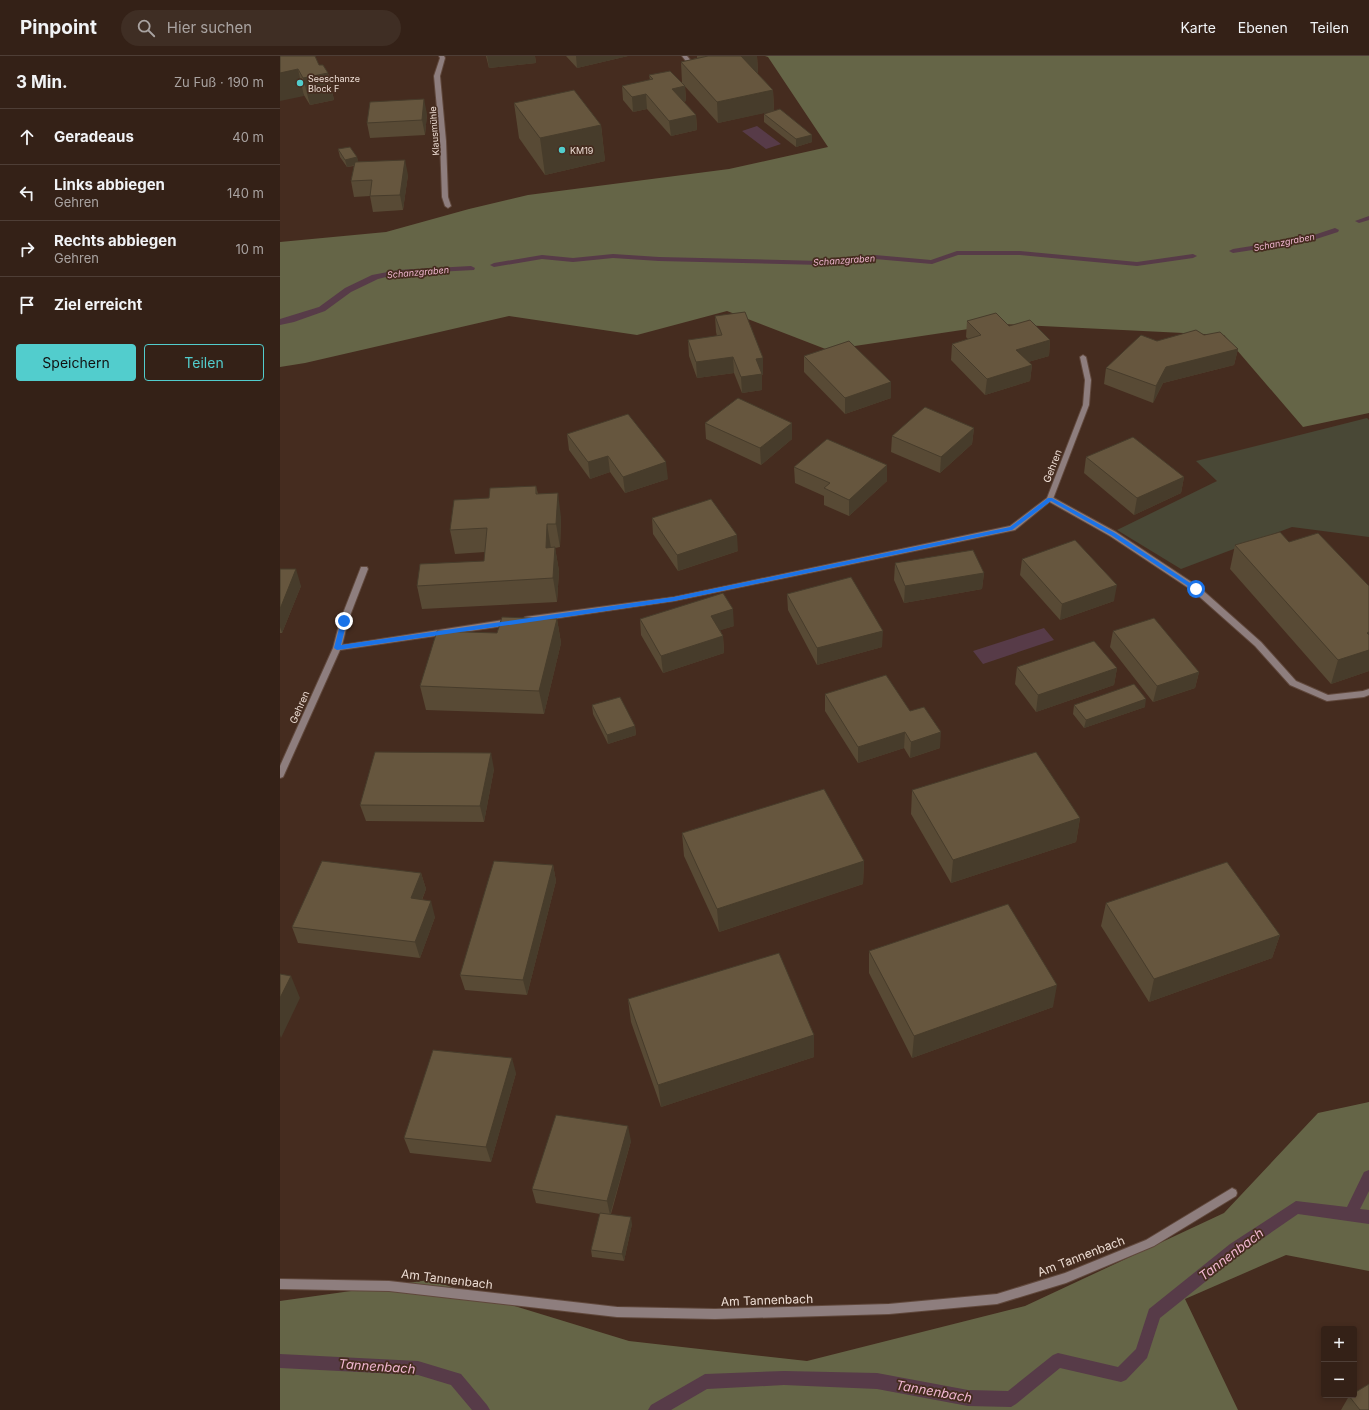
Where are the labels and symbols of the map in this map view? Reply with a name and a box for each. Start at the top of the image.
place label: Seeschanze Block F [308,73,360,94]
marker: Seeschanze Block F [295,78,305,88]
street label: Klausmühle [427,106,441,156]
marker: KM19 [557,145,567,155]
place label: KM19 [570,145,594,156]
water label: Schanzgraben [1252,231,1316,253]
water label: Schanzgraben [813,252,875,268]
water label: Schanzgraben [387,264,449,280]
street label: Gehren [1040,448,1064,484]
route start [1187,580,1205,598]
route end [335,612,353,630]
street label: Gehren [286,689,312,725]
water label: Tannenbach [1195,1224,1267,1284]
street label: Am Tannenbach [1035,1232,1127,1280]
street label: Am Tannenbach [400,1266,494,1292]
street label: Am Tannenbach [721,1291,813,1309]
water label: Tannenbach [338,1355,416,1377]
water label: Tannenbach [895,1376,974,1406]

